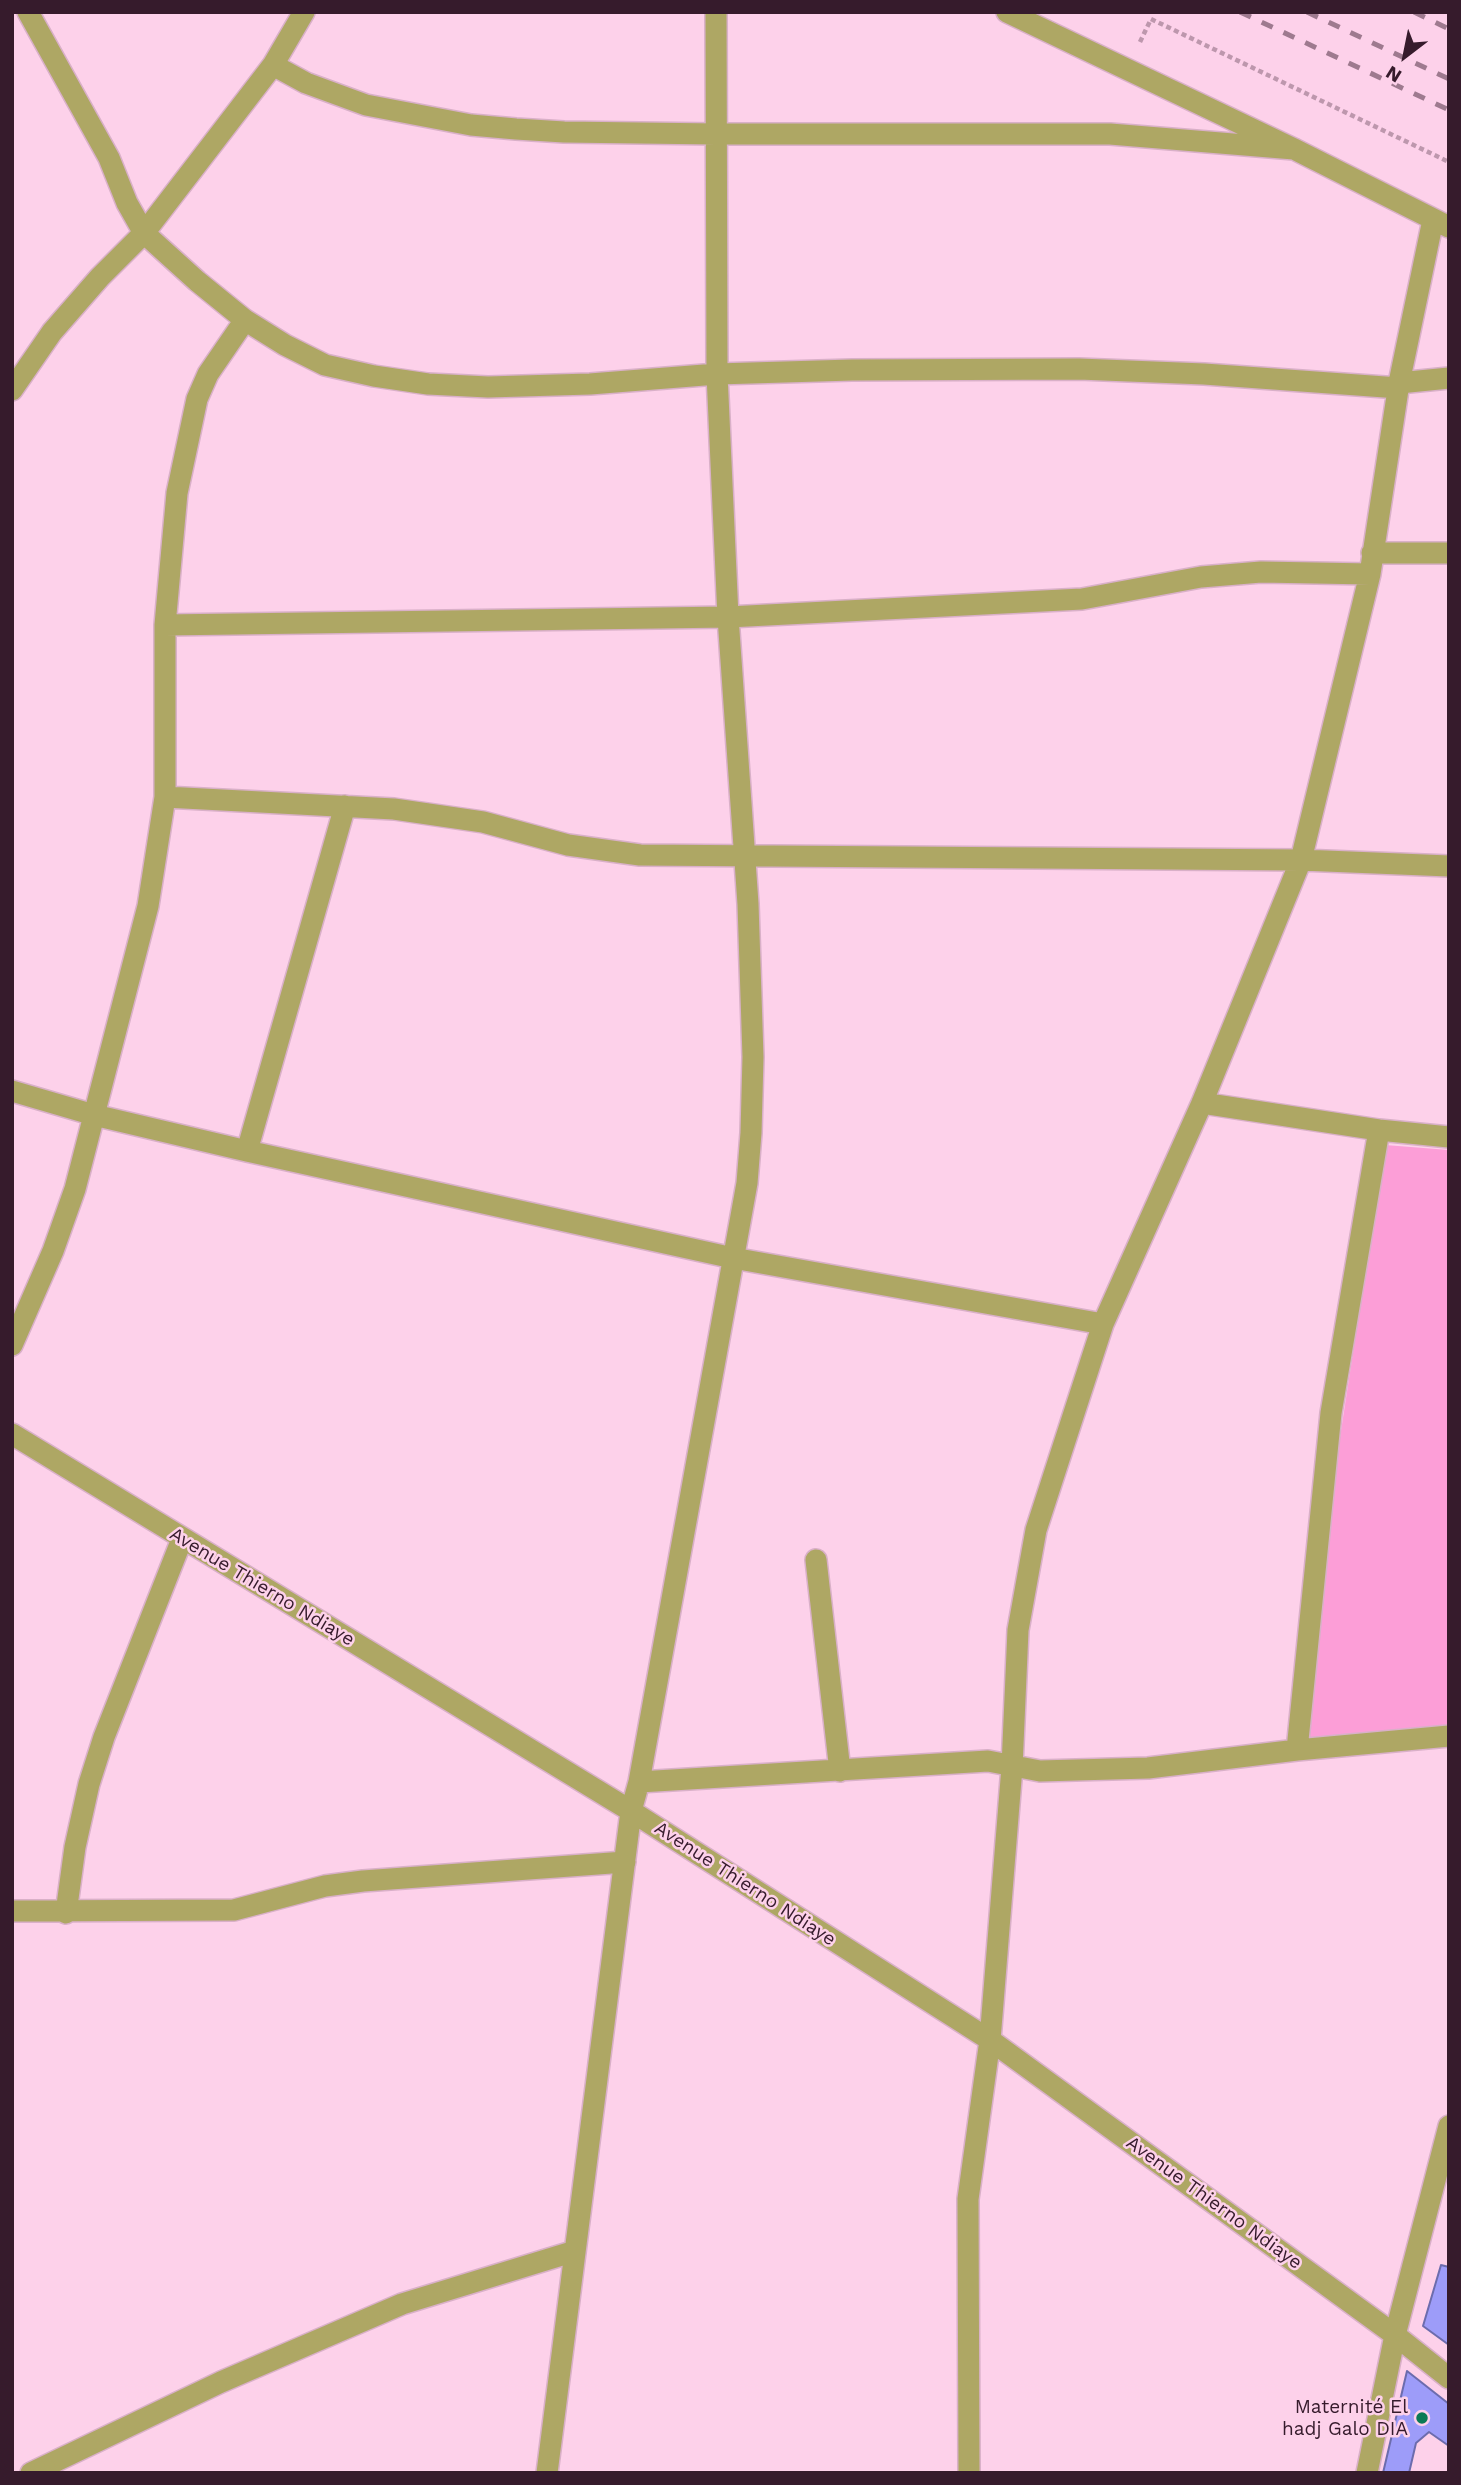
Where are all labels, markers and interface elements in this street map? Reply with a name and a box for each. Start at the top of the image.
north arrow [1370,21,1440,91]
text: N [1382,61,1406,88]
street label: Avenue Thierno Ndiaye [165,1523,359,1651]
street label: Avenue Thierno Ndiaye [650,1817,840,1951]
street label: Avenue Thierno Ndiaye [1122,2132,1306,2274]
place label: Maternité El hadj Galo DIA [1282,2396,1408,2440]
marker: Maternité El hadj Galo DIA [1414,2410,1430,2426]

